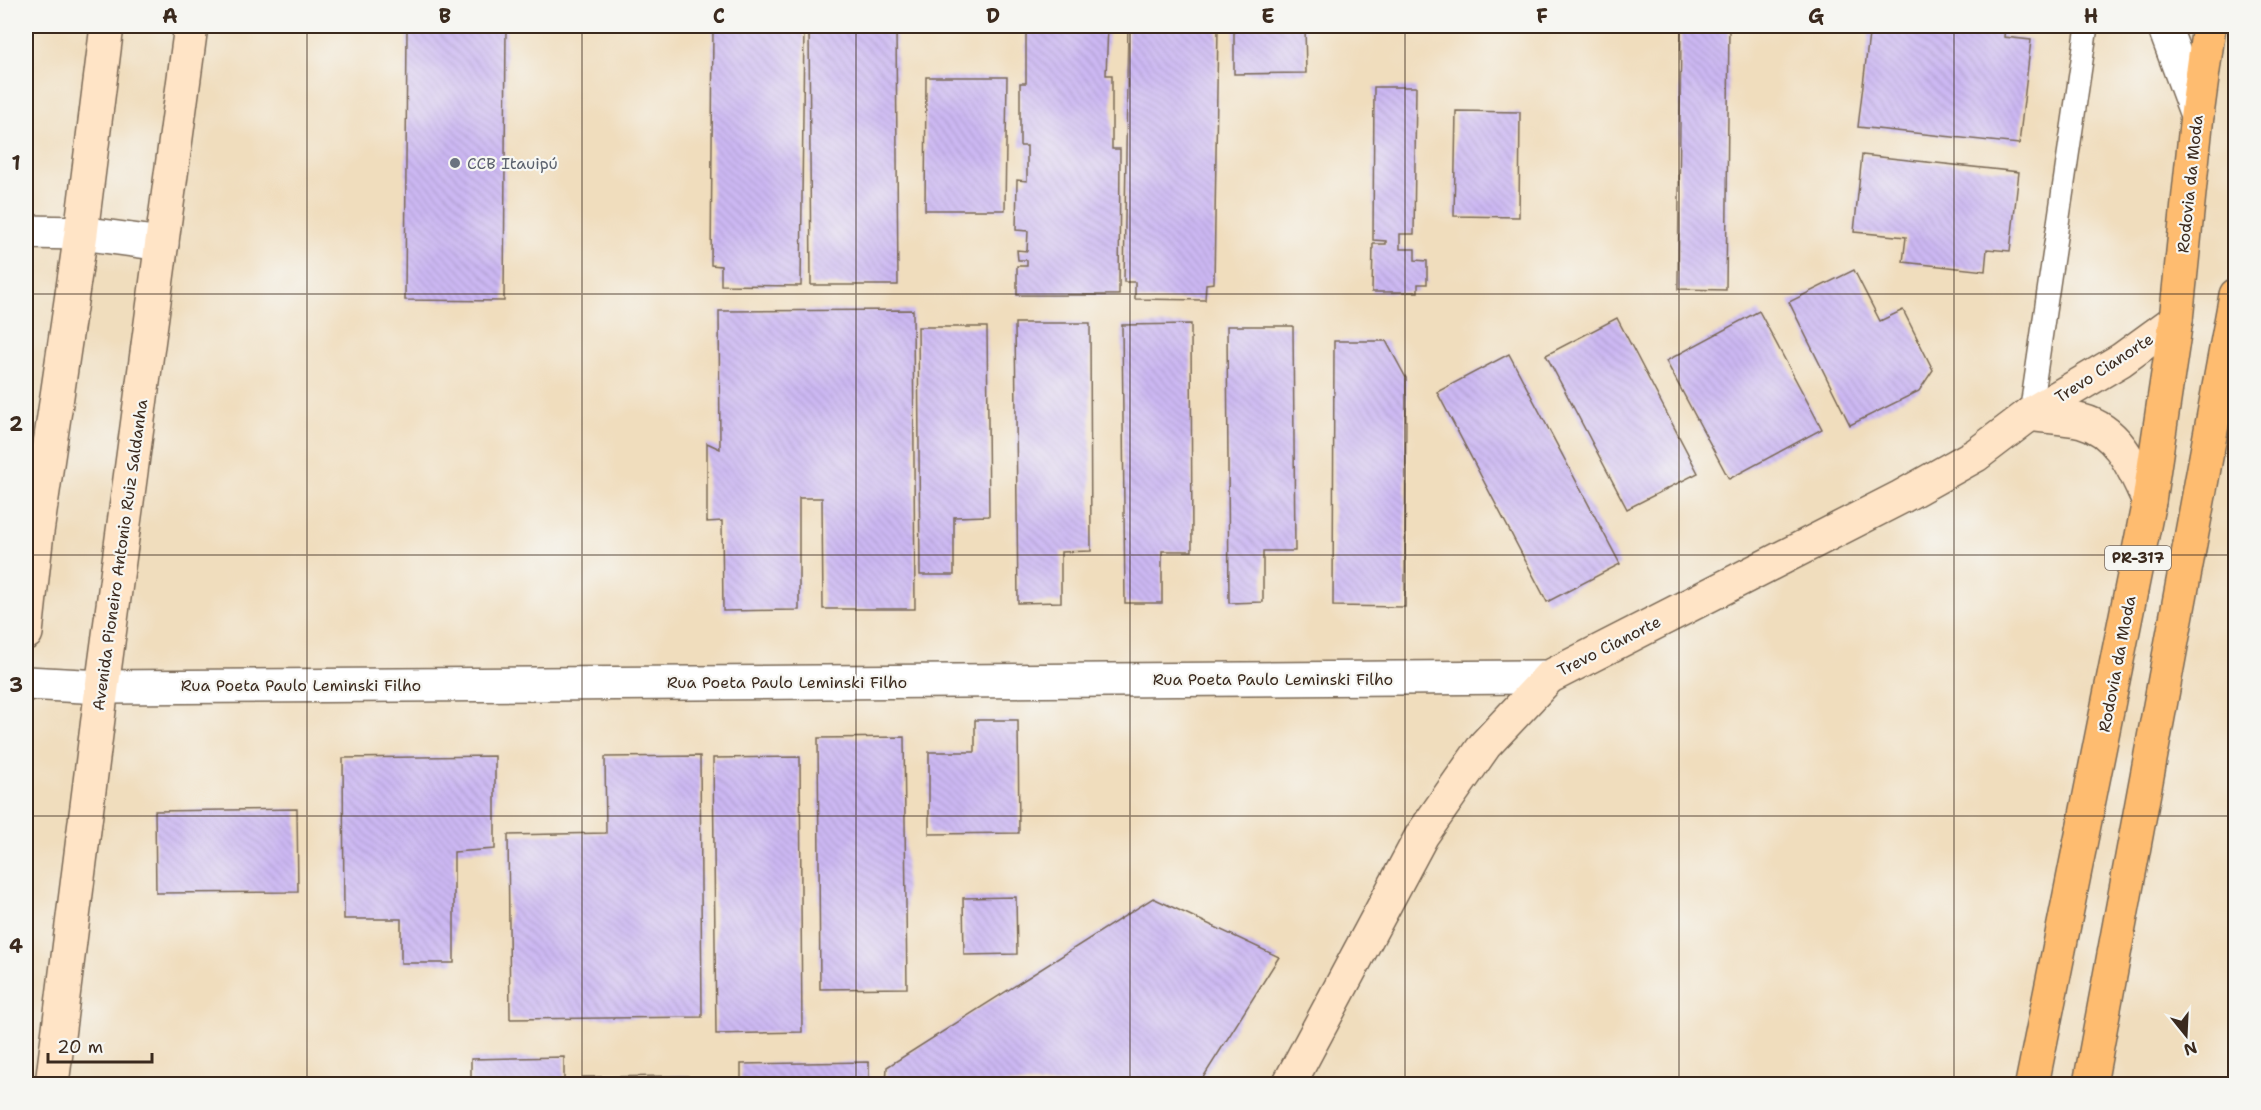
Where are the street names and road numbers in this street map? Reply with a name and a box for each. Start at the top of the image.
street label: Rodovia da Moda [2172,114,2208,254]
street label: Trevo Cianorte [2051,328,2157,408]
street label: Avenida Pioneiro Antonio Ruiz Saldanha [88,398,152,712]
road number: PR-317 [2105,546,2171,570]
street label: Rodovia da Moda [2093,594,2141,734]
street label: Trevo Cianorte [1554,611,1664,681]
street label: Rua Poeta Paulo Leminski Filho [1153,669,1393,690]
street label: Rua Poeta Paulo Leminski Filho [667,672,907,693]
street label: Rua Poeta Paulo Leminski Filho [181,675,421,696]

